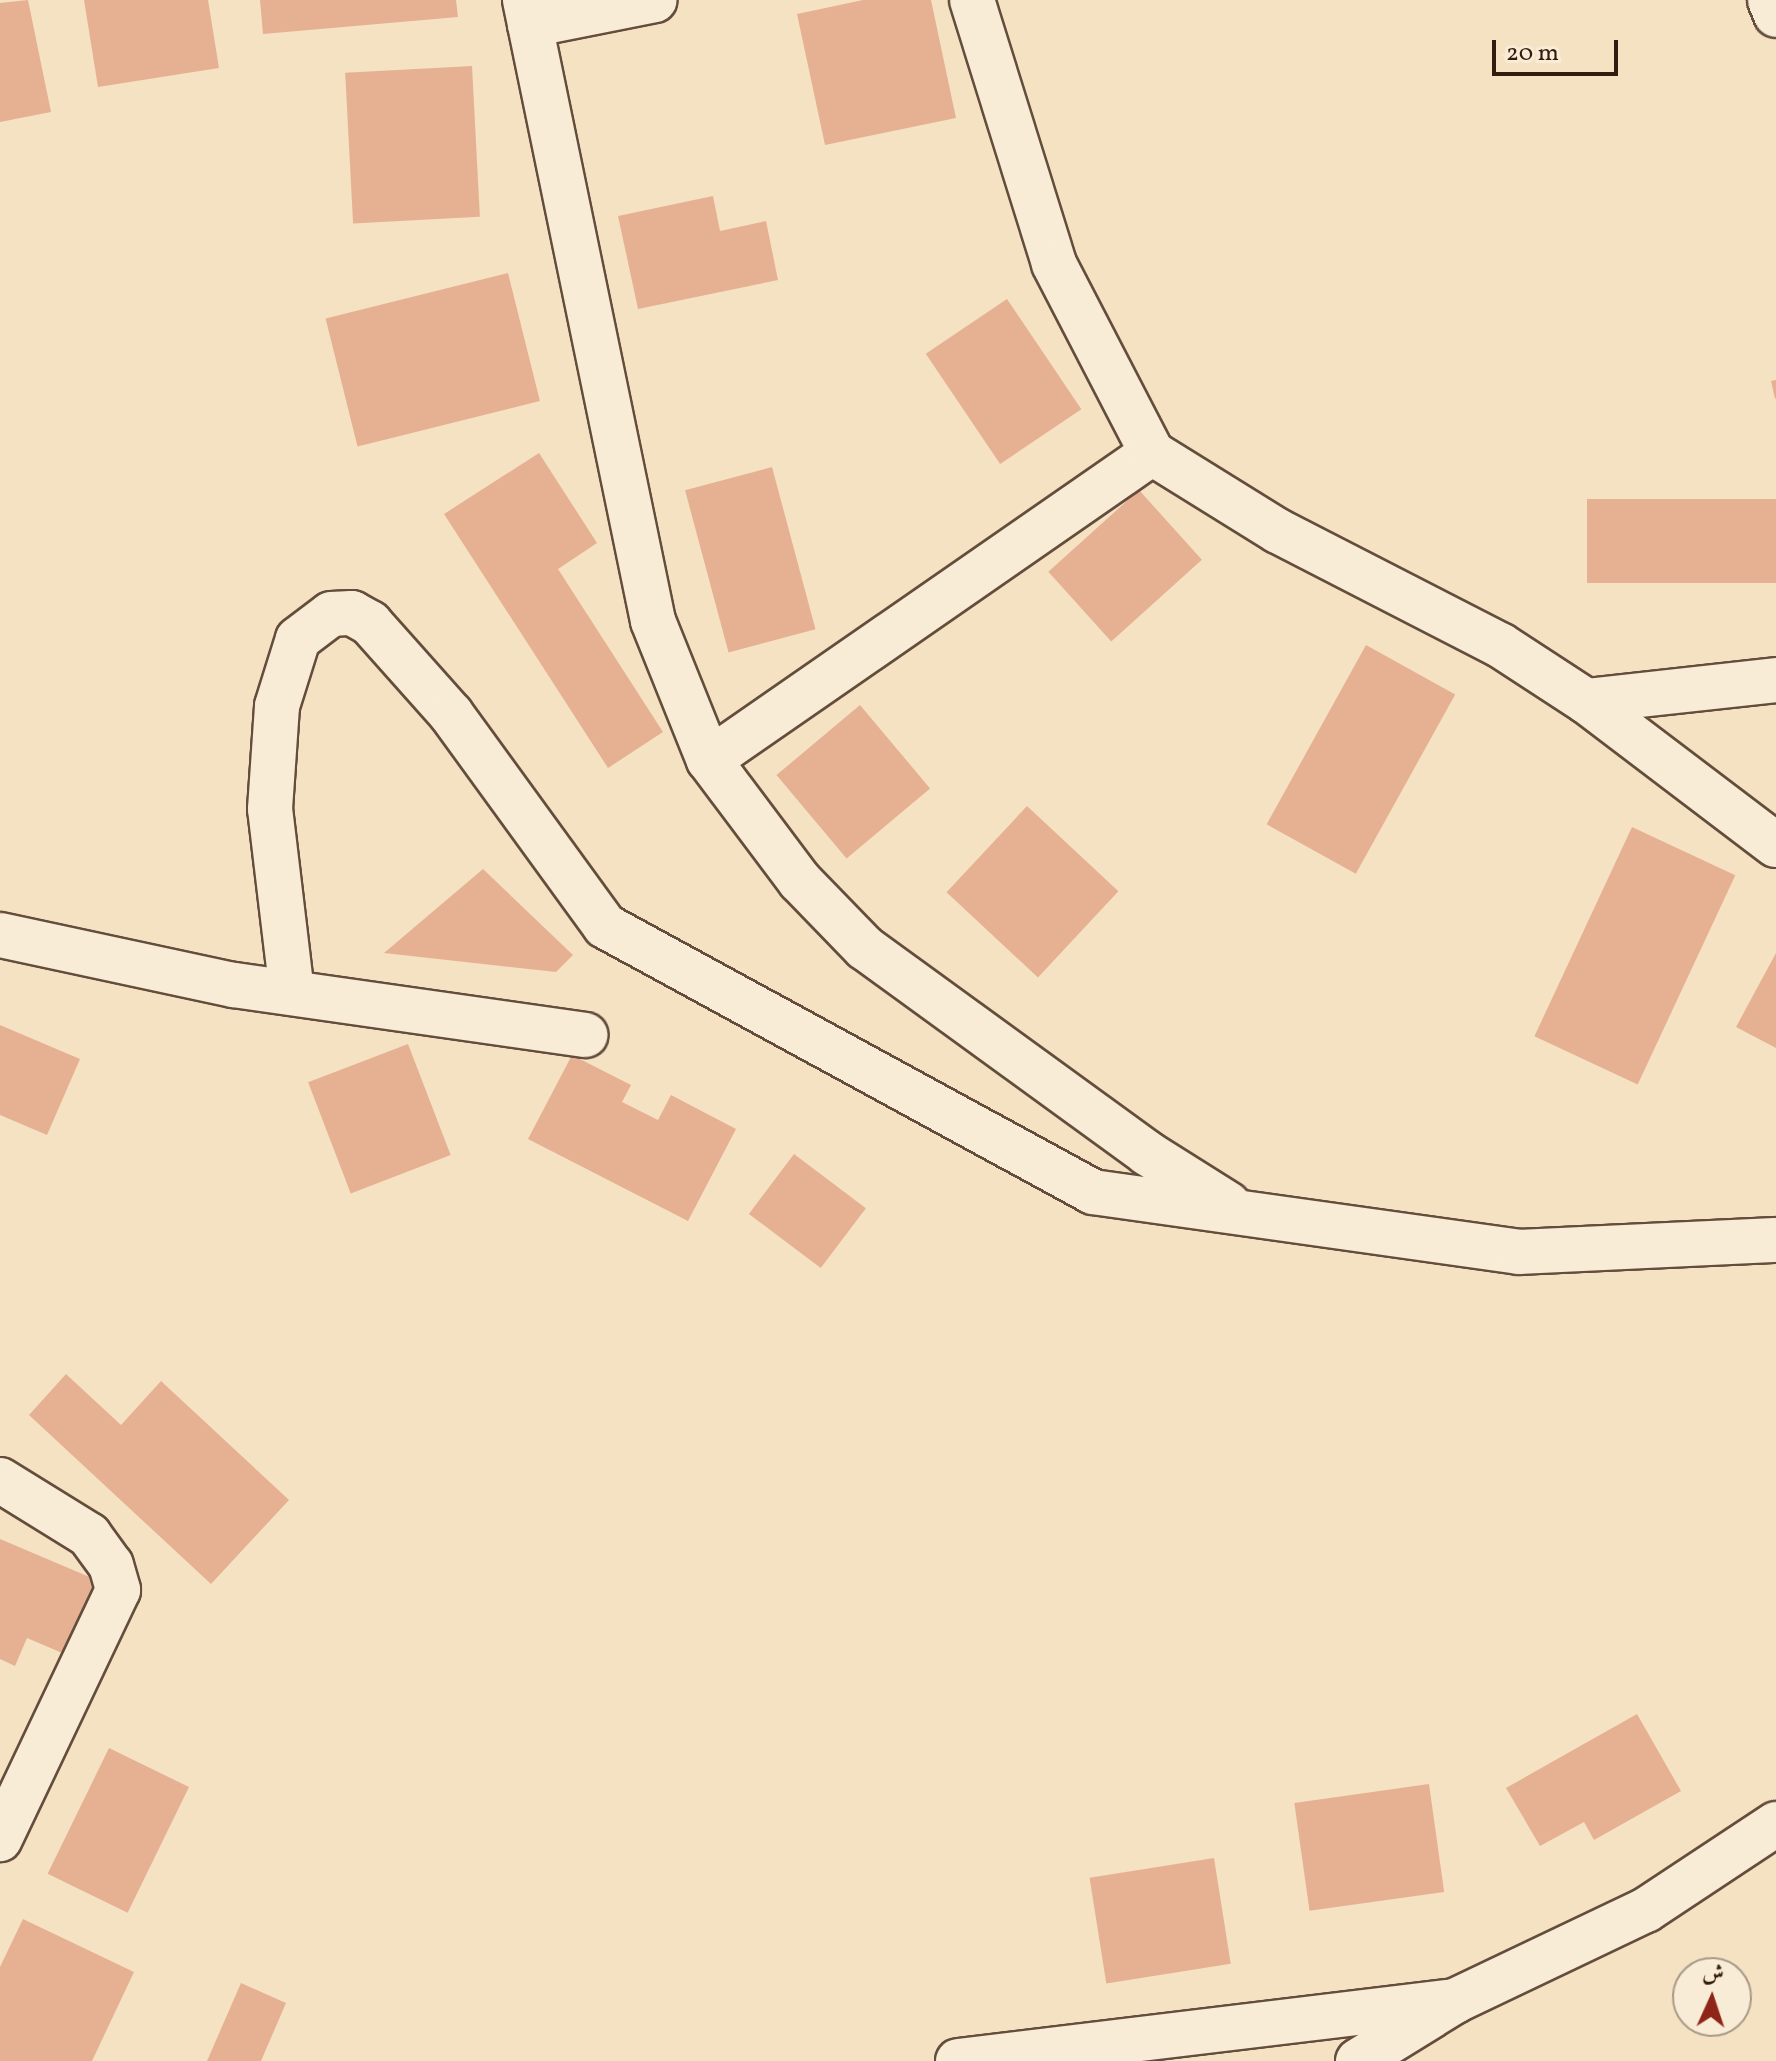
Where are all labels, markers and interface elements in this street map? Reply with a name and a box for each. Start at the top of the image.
scale bar [1496,24,1622,74]
text: 20 m [1506,37,1559,71]
north arrow [1672,1957,1752,2037]
text: ش [1701,1958,1725,1991]

